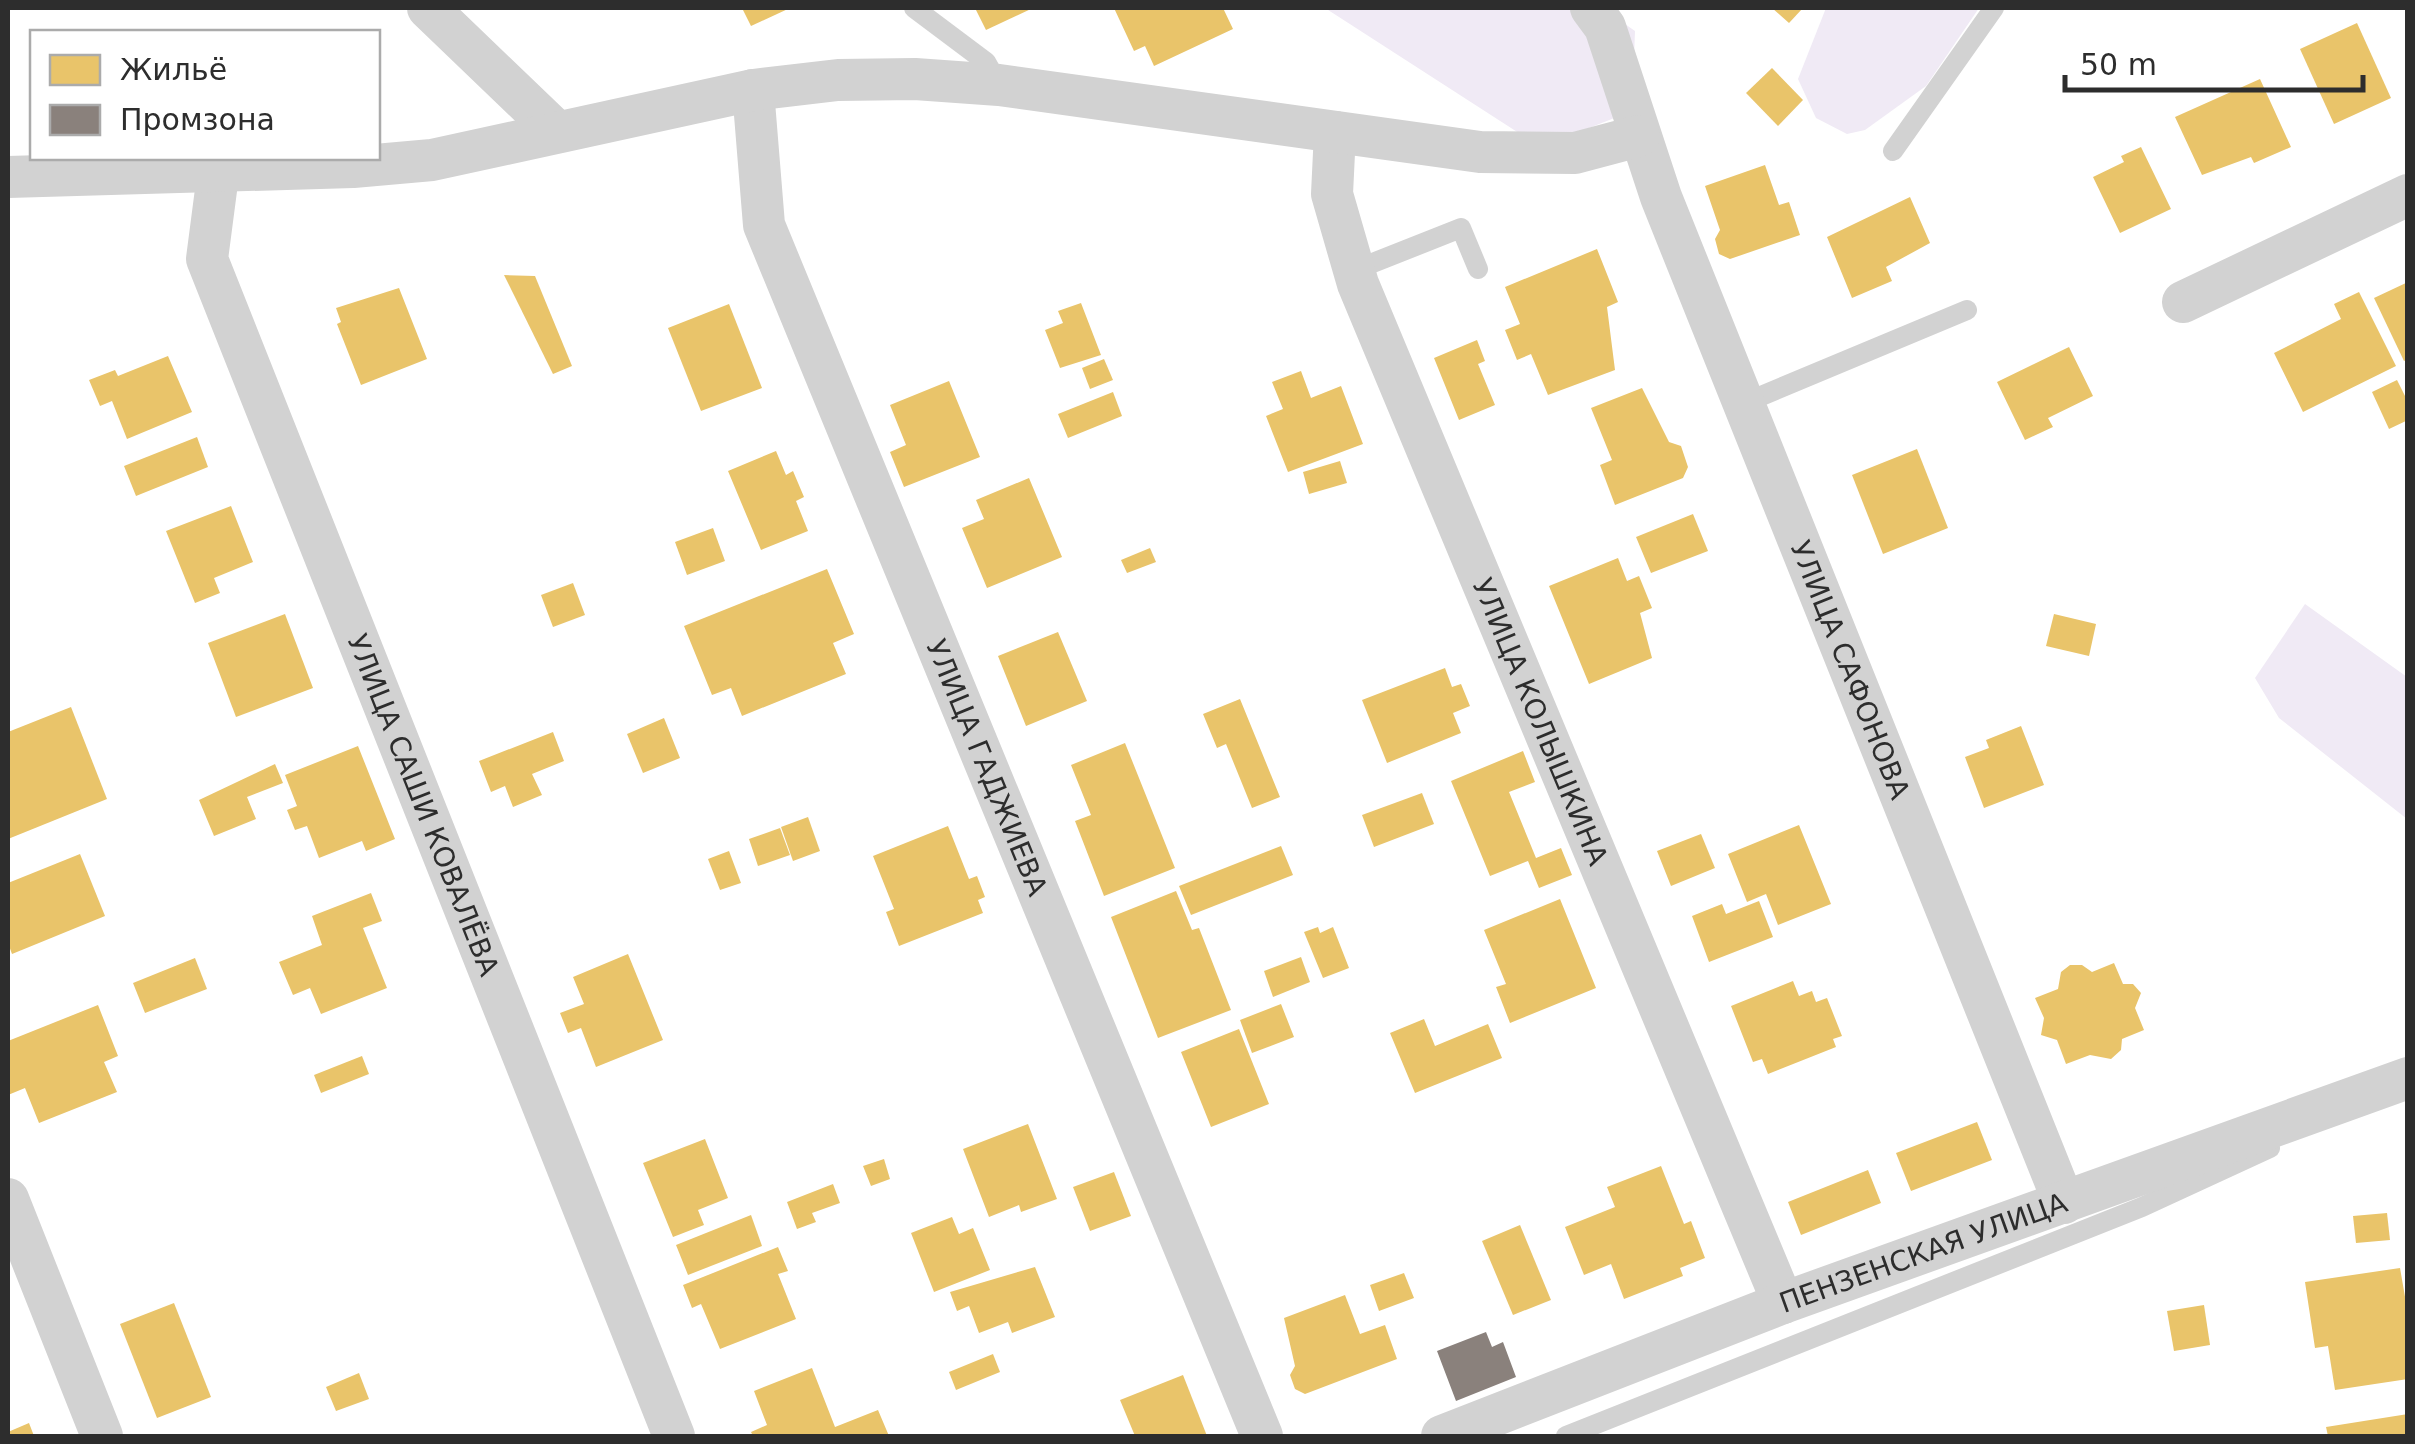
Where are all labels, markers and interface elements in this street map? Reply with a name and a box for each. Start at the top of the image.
legend [30,30,380,160]
scale bar [2065,30,2362,92]
text: 50 m [2080,47,2157,82]
text: Жильё [120,52,227,87]
text: Промзона [120,102,275,137]
street label: УЛИЦА САФОНОВА [1784,536,1917,804]
street label: УЛИЦА КОЛЫШКИНА [1466,573,1615,870]
street label: УЛИЦА САШИ КОВАЛЁВА [341,629,506,980]
street label: УЛИЦА ГАДЖИЕВА [920,634,1054,901]
street label: ПЕНЗЕНСКАЯ УЛИЦА [1775,1186,2072,1319]

